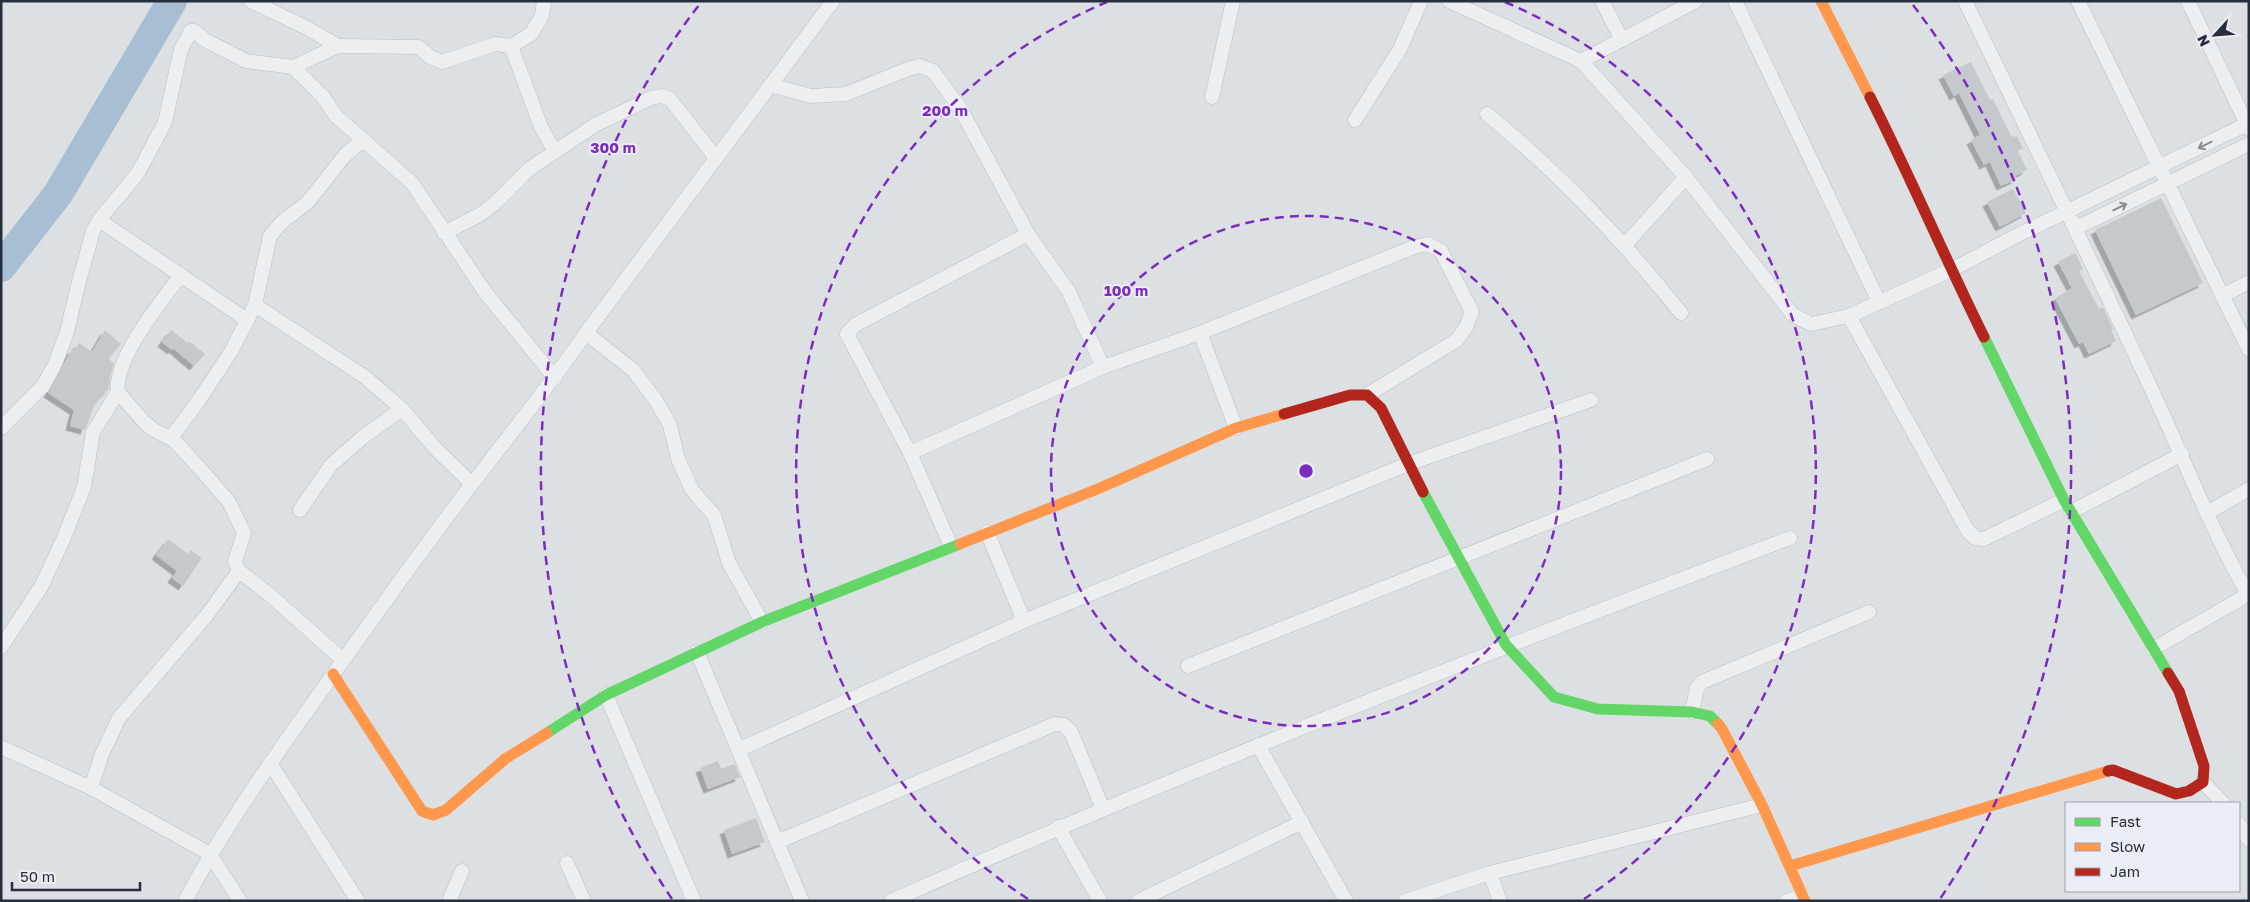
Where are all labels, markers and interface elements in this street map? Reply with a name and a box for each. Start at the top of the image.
north arrow [2190,10,2240,60]
text: N [2193,32,2213,49]
text: 200 m [922,101,968,119]
text: 300 m [590,138,636,156]
one-way arrow [2198,141,2213,150]
one-way arrow [2112,201,2127,211]
text: 100 m [1104,281,1148,299]
centre of rings [1297,462,1315,480]
legend [2065,802,2240,892]
text: Fast [2110,812,2141,830]
text: Slow [2110,837,2145,855]
scale bar [12,860,140,892]
text: Jam [2110,862,2140,880]
text: 50 m [20,867,55,885]

